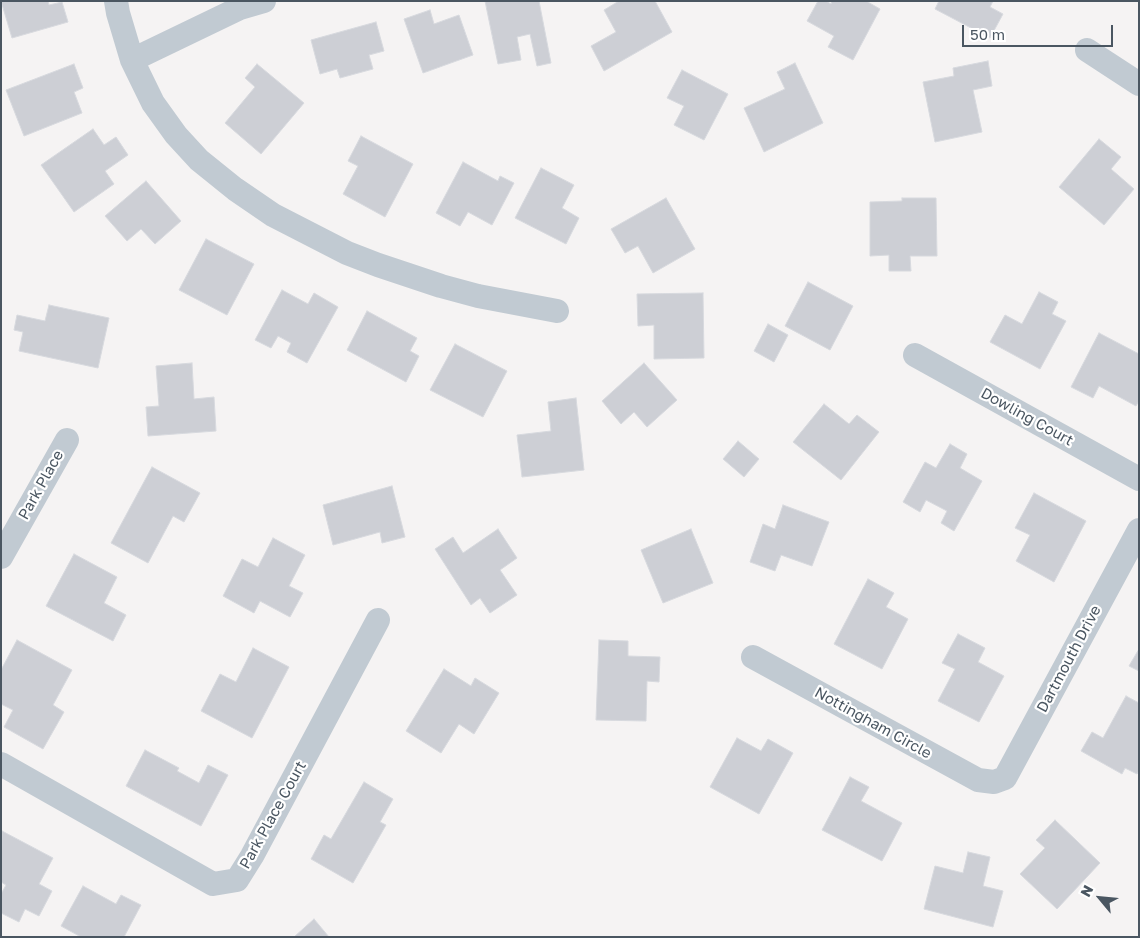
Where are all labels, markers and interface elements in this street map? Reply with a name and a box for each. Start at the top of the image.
scale bar [965,15,1116,47]
text: 50 m [970,25,1005,43]
street label: Dowling Court [978,384,1076,450]
street label: Park Place [15,447,67,523]
street label: Dartmouth Drive [1033,602,1105,716]
street label: Nottingham Circle [811,683,935,763]
street label: Park Place Court [236,758,310,872]
north arrow [1075,873,1125,923]
text: N [1076,882,1096,899]

